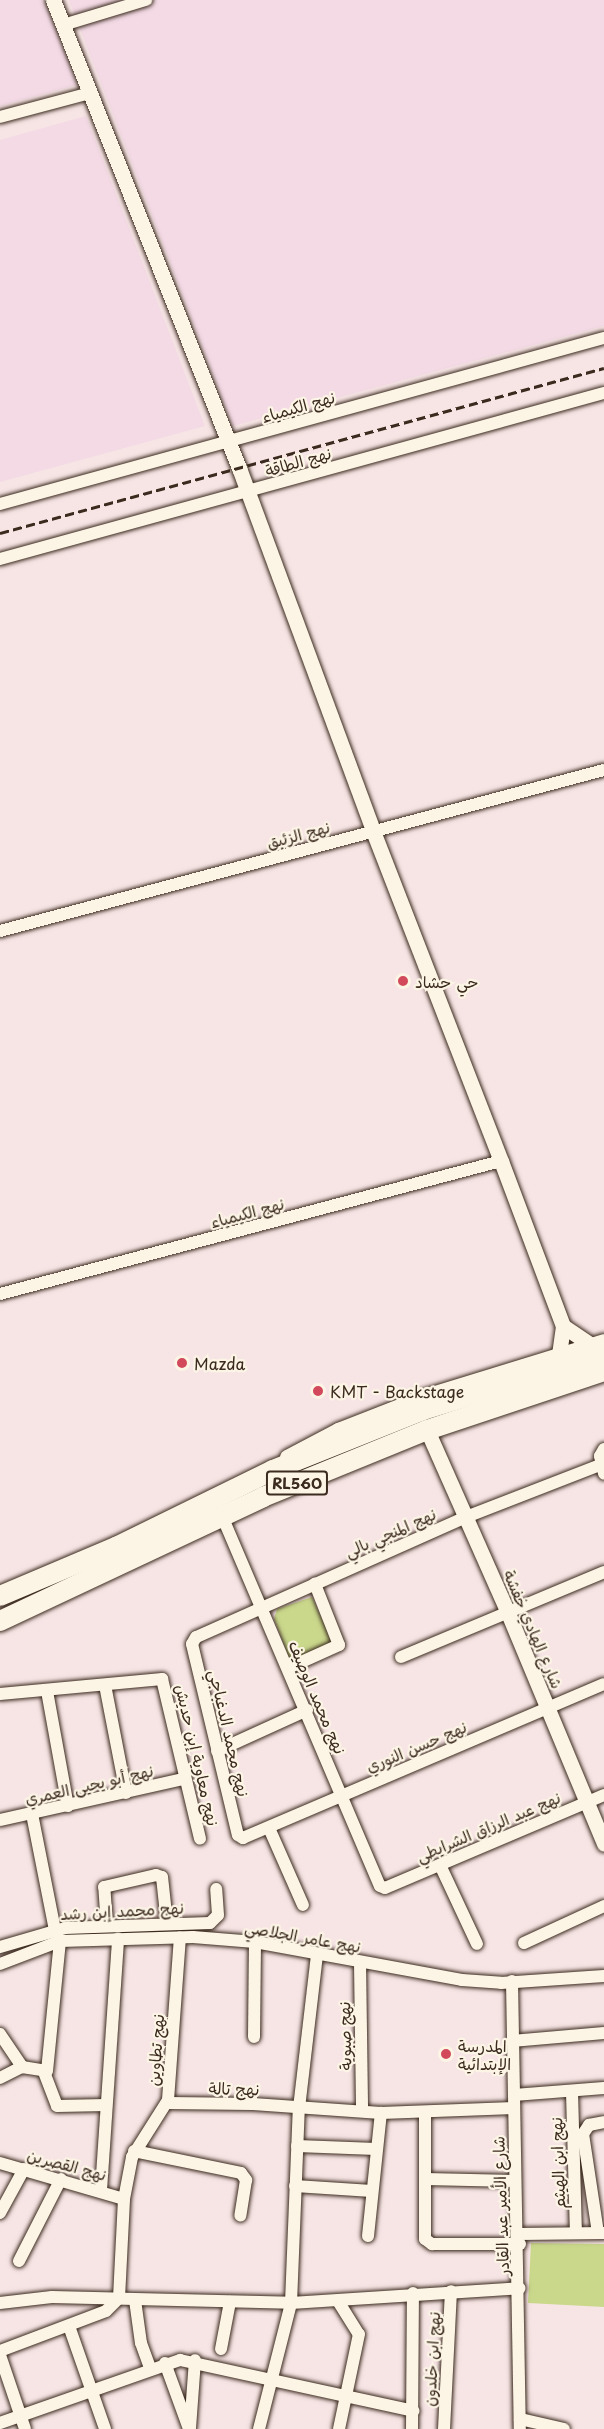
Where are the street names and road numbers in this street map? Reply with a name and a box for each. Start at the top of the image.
street label: نهج الكيمياء [259,386,337,426]
street label: نهج الطاقة [263,442,333,480]
street label: نهج الزئبق [264,816,332,852]
street label: نهج الكيمياء [208,1193,286,1231]
road number: RL560 [266,1471,328,1495]
street label: نهج المنجي بالي [341,1503,439,1561]
street label: شارع الهادي خفشة [500,1567,568,1691]
street label: نهج محمد الوصيف [285,1637,351,1757]
street label: نهج محمد الدغباجي [206,1668,254,1798]
street label: نهج معاوية إبن حديش [172,1682,224,1828]
street label: نهج حسن النوري [363,1716,469,1776]
street label: نهج أبو يحيى العمري [23,1760,155,1808]
street label: نهج عبد الرزاق الشرايطي [413,1787,563,1865]
street label: نهج محمد إبن رشد [60,1897,184,1923]
street label: نهج عامر الجلاصي [243,1916,363,1956]
street label: نهج صبوية [334,2001,354,2071]
street label: نهج تطاوين [143,2013,167,2087]
street label: نهج تالة [208,2078,260,2098]
street label: نهج ابن الهيثم [546,2117,568,2209]
street label: شارع الأمير عبد القادر [488,2136,512,2276]
street label: نهج القصرين [25,2144,109,2184]
street label: نهج ابن خلدون [419,2311,443,2407]

